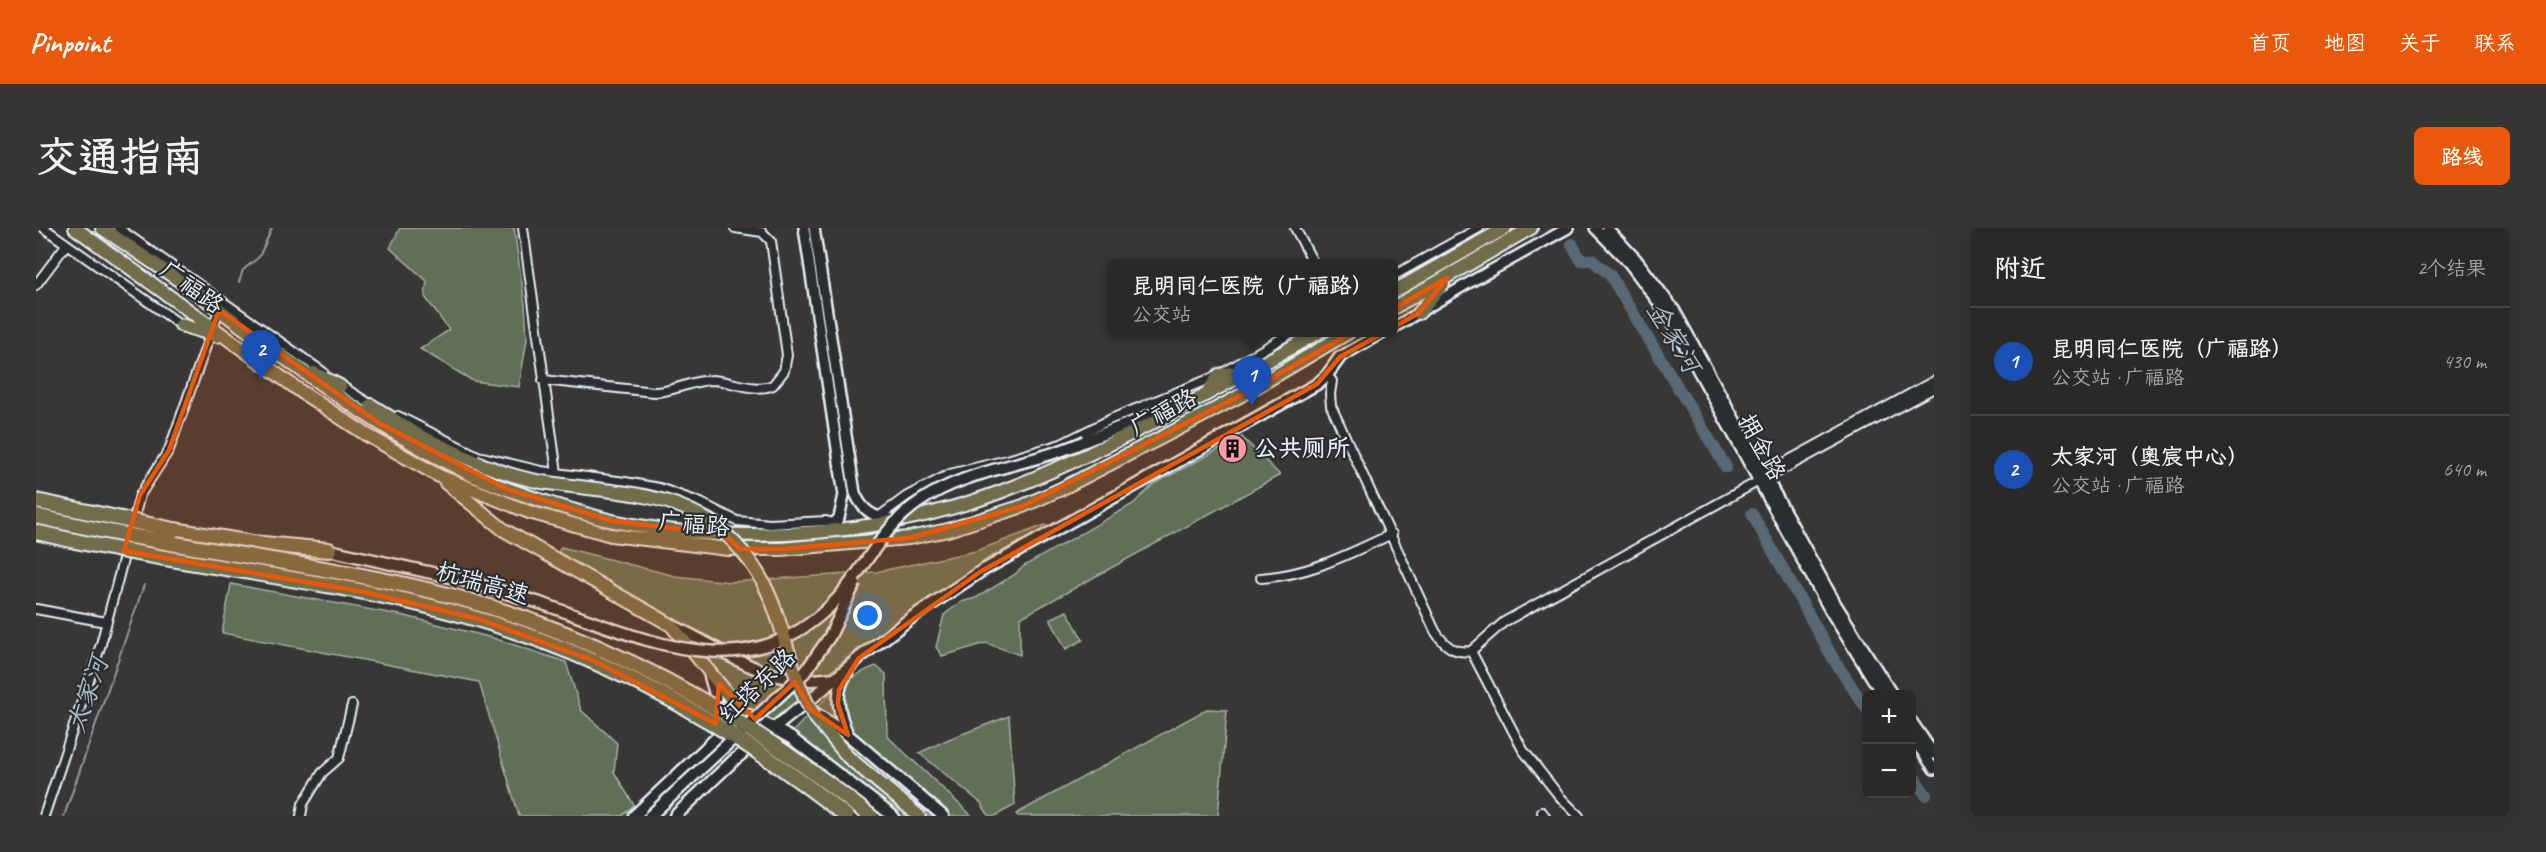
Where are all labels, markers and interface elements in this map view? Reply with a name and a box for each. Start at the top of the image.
text: Pinpoint [30,25,110,60]
text: 首页 [2249,30,2291,56]
text: 地图 [2324,30,2366,56]
text: 关于 [2399,30,2441,56]
text: 联系 [2474,30,2516,56]
button: 路线 [2414,127,2510,185]
text: 交通指南 [36,131,204,184]
text: 附近 [1994,252,2046,285]
street label: 广福路 [154,254,230,320]
text: 2个结果 [2417,256,2486,281]
popup [1107,259,1398,337]
text: 昆明同仁医院（广福路） [1131,272,1374,300]
water label: 金家河 [1639,295,1710,383]
text: 公交站 [1131,302,1191,327]
pin: 2 [242,330,280,380]
text: 昆明同仁医院（广福路） [2051,335,2293,363]
text: 1 [2009,349,2018,374]
text: 430 m [2443,349,2486,374]
pin: 1 [1232,356,1272,406]
text: 公交站 · 广福路 [2051,365,2184,390]
street label: 广福路 [1124,382,1202,442]
street label: 拥金路 [1731,408,1793,486]
building icon: 公共厕所 [1217,432,1249,464]
place label: 公共厕所 [1254,433,1350,463]
text: 太家河（奥宸中心） [2051,443,2249,471]
text: 2 [2009,457,2018,482]
text: 640 m [2443,457,2486,482]
text: 公交站 · 广福路 [2051,473,2184,498]
street label: 广福路 [657,506,731,542]
street label: 杭瑞高速 [433,555,533,611]
your location [853,601,882,630]
street label: 红塔东路 [712,642,802,730]
water label: 太家河 [59,648,117,736]
map controls [1862,690,1916,798]
button: + [1862,690,1916,744]
button: − [1862,744,1916,798]

